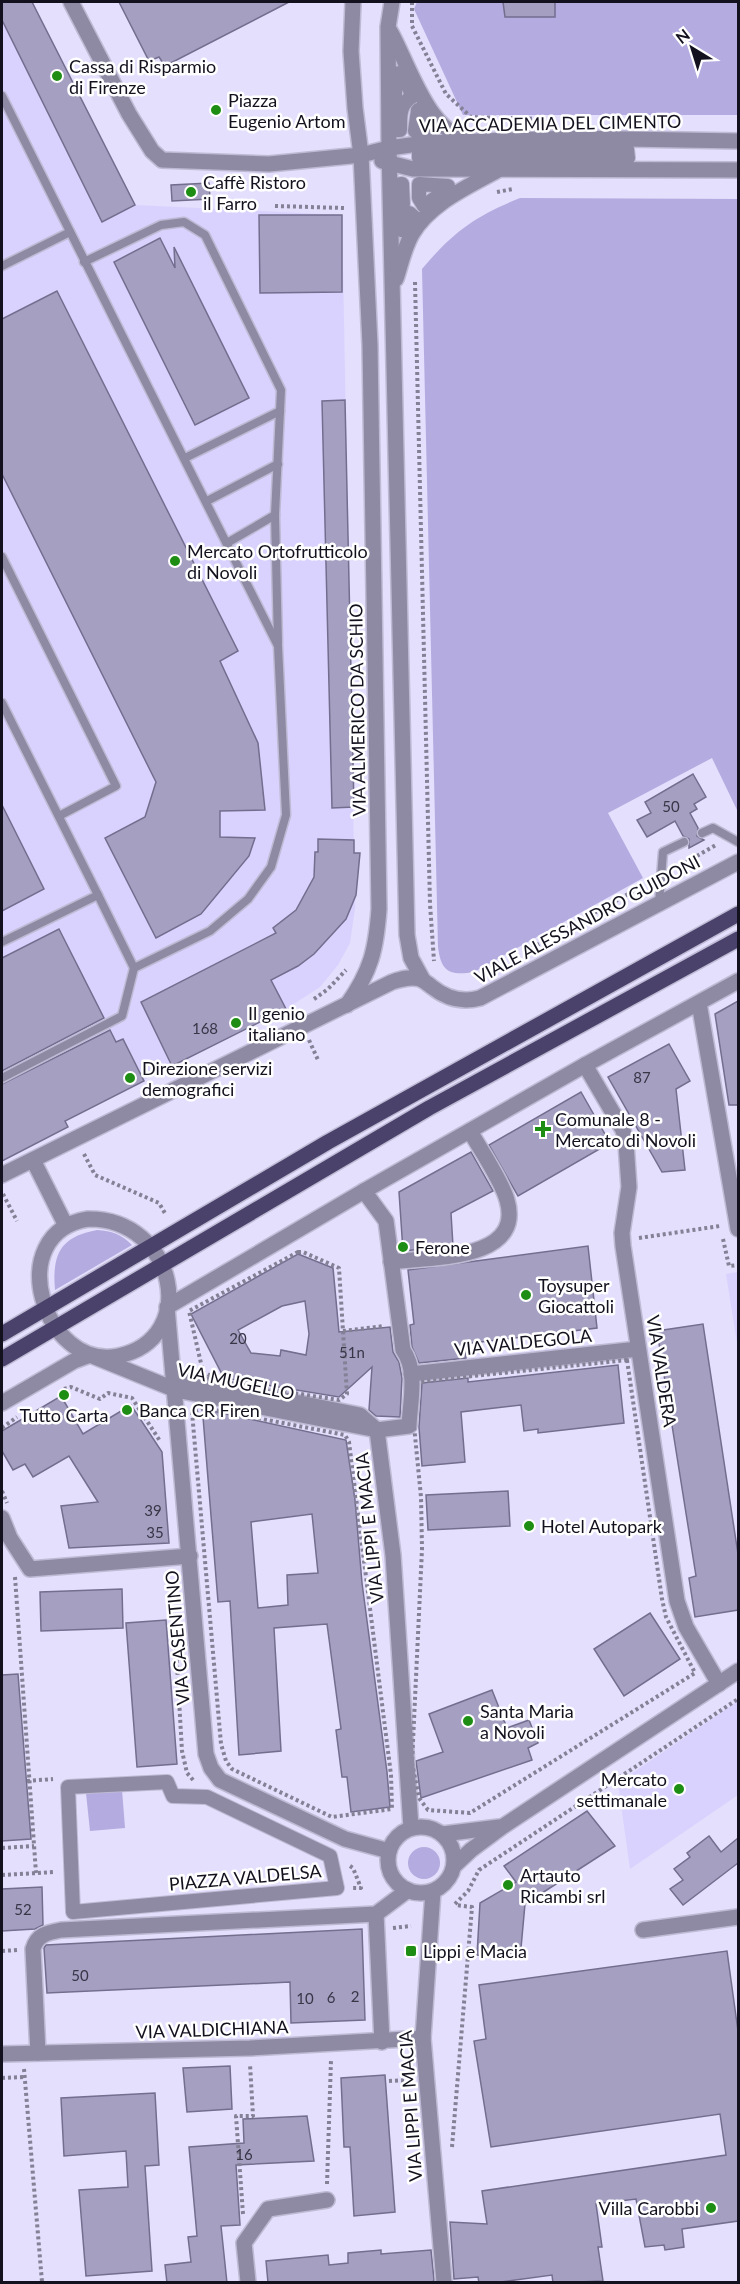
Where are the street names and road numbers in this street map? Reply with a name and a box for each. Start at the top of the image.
street label: VIA ACCADEMIA DEL CIMENTO [419,110,681,136]
street label: VIA ALMERICO DA SCHIO [344,603,370,817]
street label: VIALE ALESSANDRO GUIDONI [470,850,704,988]
street label: VIA VALDERA [642,1313,682,1429]
street label: VIA VALDEGOLA [453,1324,594,1360]
street label: VIA MUGELLO [175,1358,297,1404]
street label: VIA LIPPI E MACIA [350,1451,388,1605]
street label: VIA CASENTINO [160,1570,194,1706]
street label: PIAZZA VALDELSA [168,1859,323,1895]
street label: VIA VALDICHIANA [135,2015,290,2043]
street label: VIA LIPPI E MACIA [394,2029,426,2182]

